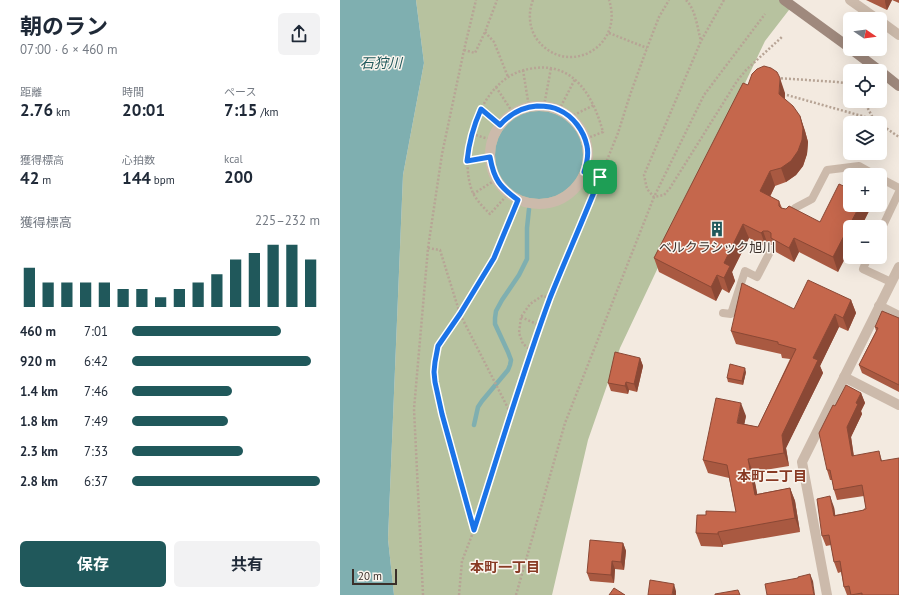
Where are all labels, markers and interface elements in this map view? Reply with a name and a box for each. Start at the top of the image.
text: 朝のラン [20,12,108,40]
north arrow [843,12,887,56]
map controls [843,12,887,264]
button: share [278,13,320,55]
text: 07:00 · 6 × 460 m [20,41,117,58]
water label: 石狩川 [360,54,404,72]
button: locate [843,64,887,108]
text: 距離 [20,85,42,99]
text: 時間 [122,85,144,99]
text: ペース [224,85,256,99]
text: 2.76 [20,99,53,121]
text: 20:01 [122,99,165,121]
text: 7:15 [224,99,258,121]
text: km [53,105,70,119]
text: /km [258,105,279,119]
button: layers [843,116,887,160]
text: kcal [224,152,243,166]
text: 獲得標高 [20,153,64,167]
text: 心拍数 [122,153,155,167]
pin [583,160,617,194]
text: 200 [224,166,253,188]
icon: arrive [589,166,611,188]
text: 42 [20,167,39,189]
text: 144 [122,167,151,189]
button: + [843,168,887,212]
text: m [39,173,51,187]
text: bpm [151,173,175,187]
text: 225–232 m [255,212,320,229]
text: 獲得標高 [20,214,72,231]
building icon: ベルクラシック旭川 [708,220,726,238]
button: − [843,220,887,264]
place label: ベルクラシック旭川 [659,239,775,256]
text: 460 m [20,323,56,340]
text: 7:01 [84,323,108,340]
text: 920 m [20,353,56,370]
text: 6:42 [84,353,108,370]
text: 1.4 km [20,383,58,400]
text: 7:46 [84,383,108,400]
text: 1.8 km [20,413,58,430]
text: 7:49 [84,413,108,430]
text: 2.3 km [20,443,58,460]
text: 7:33 [84,443,108,460]
district label: 本町二丁目 [737,467,807,485]
text: 2.8 km [20,473,58,490]
text: 6:37 [84,473,108,490]
button: 保存 [20,541,166,587]
button: 共有 [174,541,320,587]
district label: 本町一丁目 [470,558,540,576]
scale bar [352,567,397,586]
text: 20 m [358,569,382,583]

